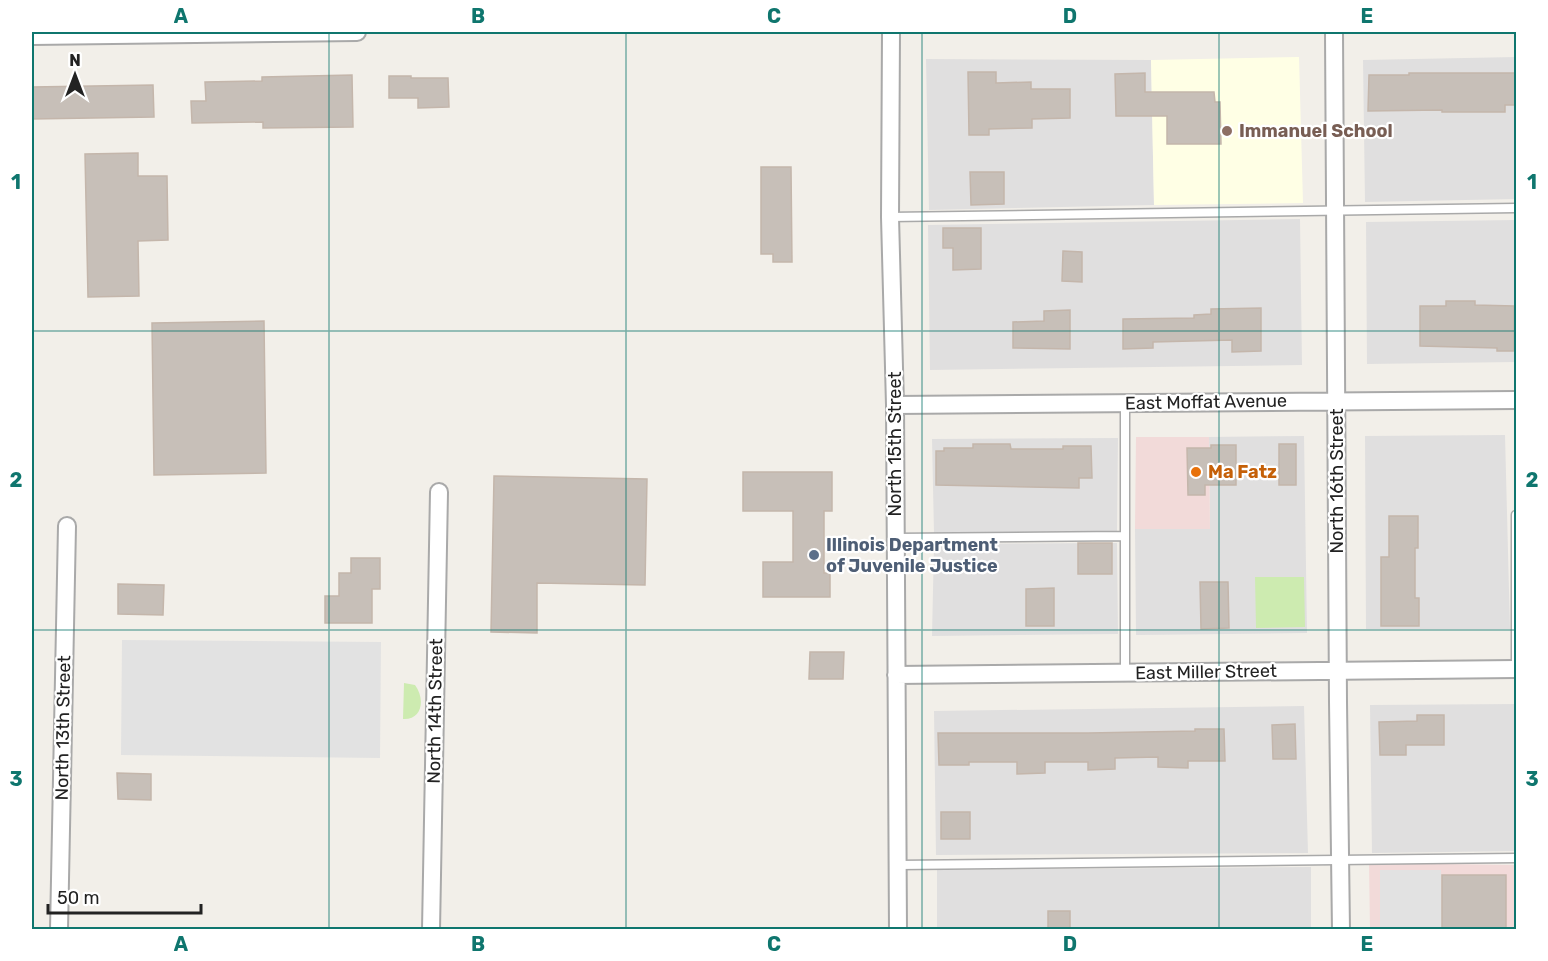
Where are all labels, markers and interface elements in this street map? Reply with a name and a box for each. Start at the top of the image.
text: A [174,4,189,28]
text: B [471,4,485,28]
text: C [767,4,781,28]
text: D [1063,4,1077,28]
text: E [1361,4,1373,28]
north arrow [45,45,105,105]
text: N [69,51,81,70]
place label: Immanuel School [1239,120,1393,142]
marker: Immanuel School [1220,124,1234,138]
text: 1 [11,170,21,194]
text: 1 [1527,170,1537,194]
street label: North 15th Street [884,372,906,516]
street label: East Moffat Avenue [1125,390,1287,414]
street label: North 16th Street [1326,408,1348,554]
place label: Ma Fatz [1208,461,1277,483]
marker: Ma Fatz [1189,465,1203,479]
text: 2 [10,468,23,492]
text: 2 [1526,468,1539,492]
place label: Illinois Department of Juvenile Justice [826,534,998,577]
marker: Illinois Department of Juvenile Justice [807,548,821,562]
street label: North 14th Street [423,638,447,784]
street label: North 13th Street [51,655,75,801]
street label: East Miller Street [1135,660,1277,684]
text: 3 [9,767,23,791]
text: 3 [1525,767,1539,791]
scale bar [48,877,201,915]
text: 50 m [57,887,100,909]
text: A [174,932,189,956]
text: B [471,932,485,956]
text: C [767,932,781,956]
text: D [1063,932,1077,956]
text: E [1361,932,1373,956]

